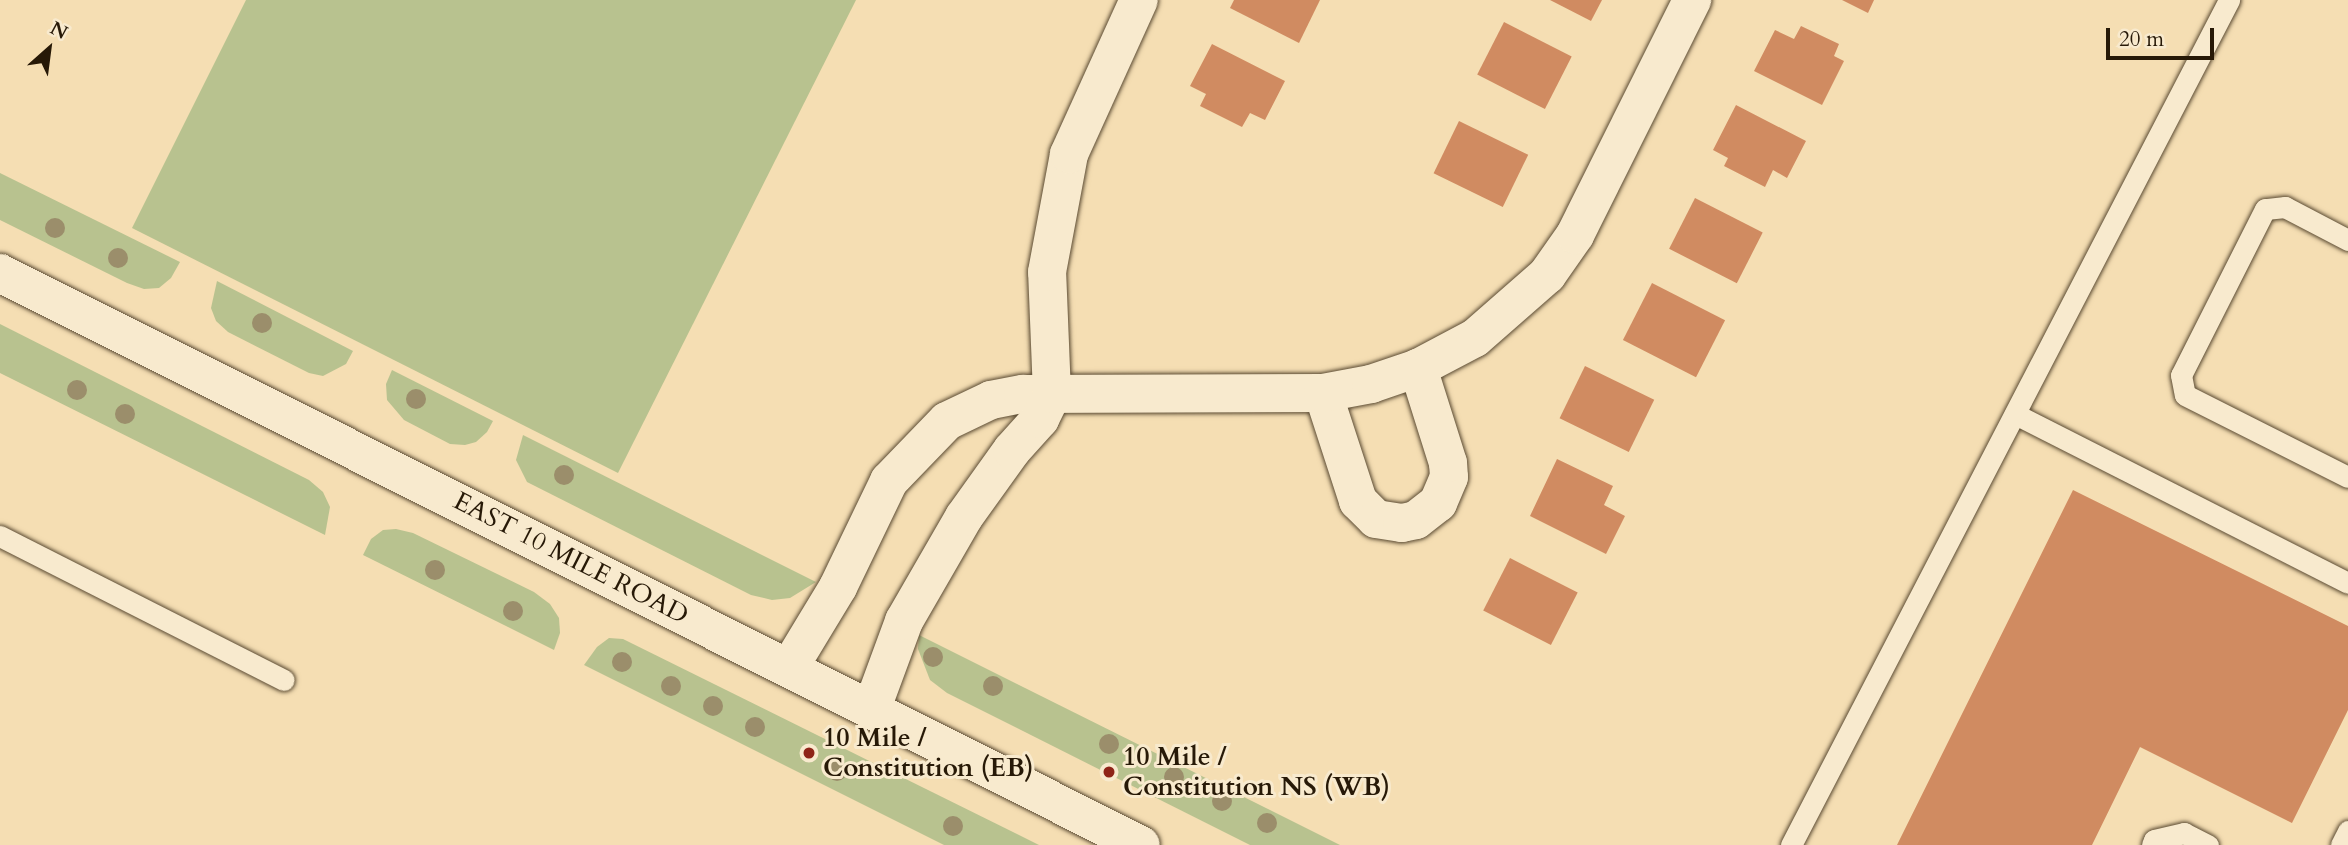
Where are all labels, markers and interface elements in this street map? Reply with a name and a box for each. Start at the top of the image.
north arrow [14,14,84,84]
scale bar [2110,14,2218,58]
text: N [45,15,72,46]
text: 20 m [2119,25,2164,54]
street label: EAST 10 MILE ROAD [448,485,694,631]
place label: 10 Mile / Constitution (EB) [823,722,1034,784]
place label: 10 Mile / Constitution NS (WB) [1123,741,1390,802]
marker: 10 Mile / Constitution (EB) [801,745,817,761]
marker: 10 Mile / Constitution NS (WB) [1101,764,1117,780]

